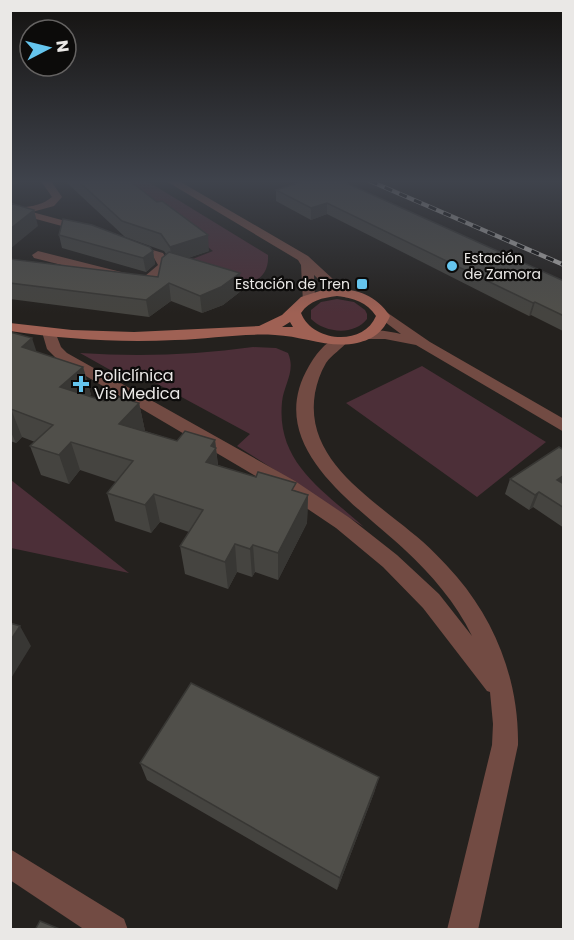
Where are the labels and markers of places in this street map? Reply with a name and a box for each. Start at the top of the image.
place label: Estación de Zamora [464,248,541,284]
marker: Estación de Zamora [445,259,459,273]
place label: Estación de Tren [235,274,350,294]
marker: Estación de Tren [355,277,369,291]
place label: Policlínica Vis Medica [94,364,180,405]
marker: Policlínica Vis Medica [72,375,90,393]

